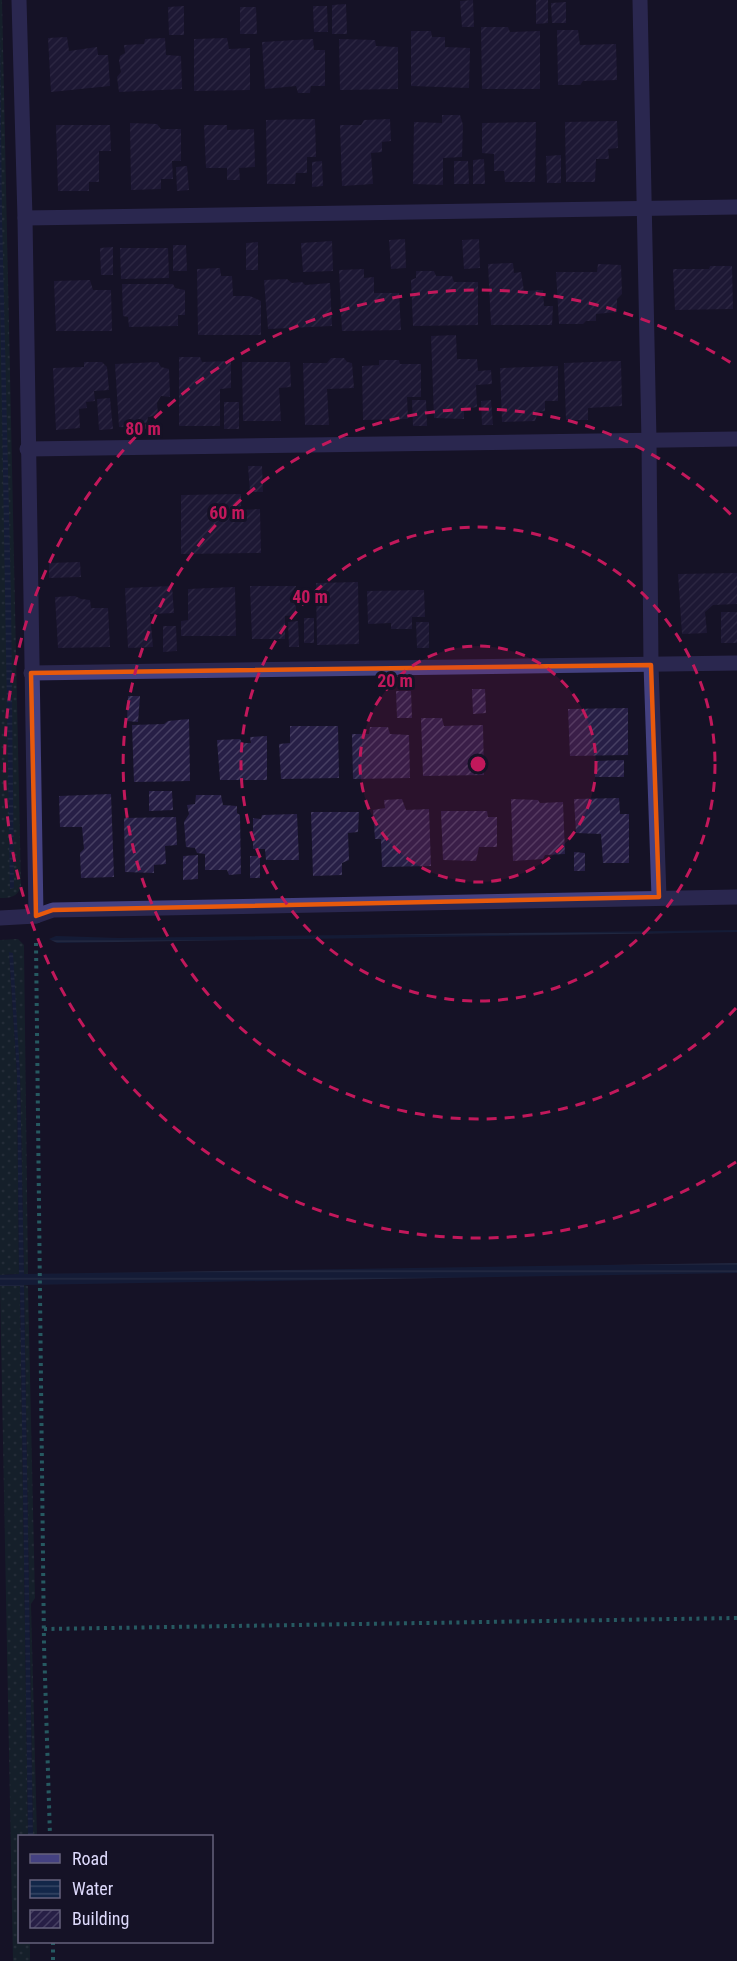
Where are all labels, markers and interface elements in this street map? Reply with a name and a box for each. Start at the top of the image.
text: 80 m [125,418,161,439]
text: 60 m [209,502,245,523]
text: 40 m [292,586,328,607]
text: 20 m [377,670,413,691]
centre of rings [468,754,488,774]
legend [18,1835,213,1943]
text: Road [72,1848,108,1869]
text: Water [72,1878,114,1899]
text: Building [72,1908,129,1929]

